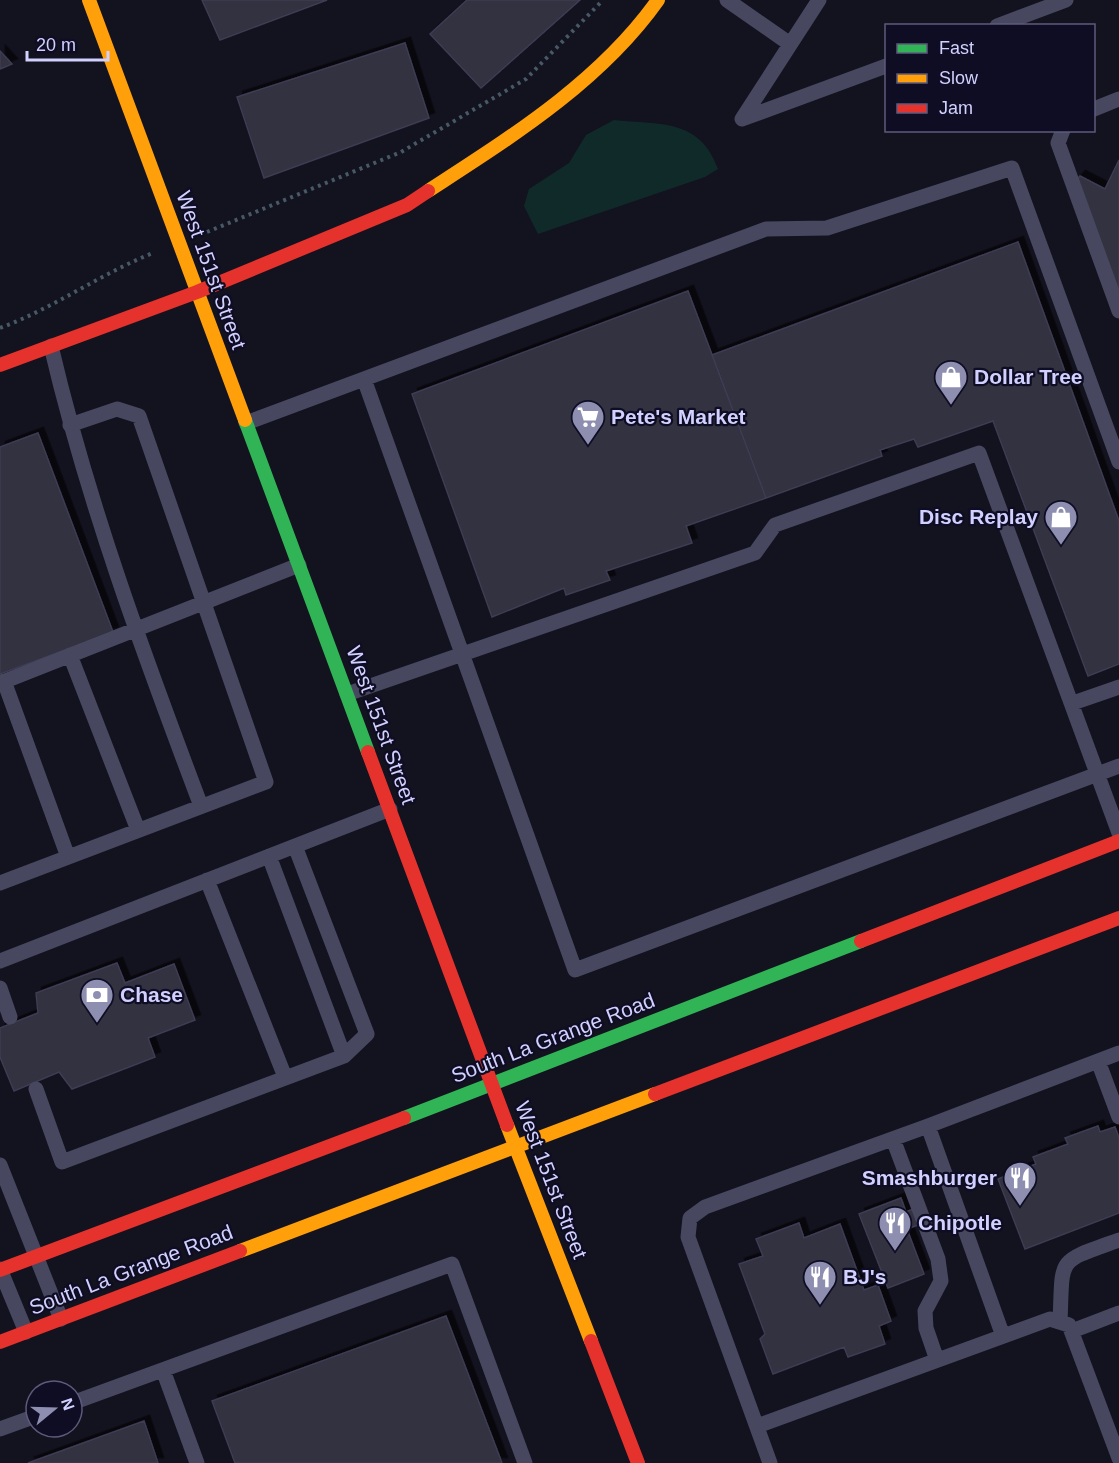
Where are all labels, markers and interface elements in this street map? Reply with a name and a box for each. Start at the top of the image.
scale bar [27,24,108,62]
legend [885,24,1095,132]
text: 20 m [36,35,76,55]
text: Fast [939,38,974,58]
text: Slow [939,68,979,88]
text: Jam [939,98,973,118]
street label: West 151st Street [172,188,251,352]
shop icon: Dollar Tree [933,359,969,406]
place label: Dollar Tree [974,365,1083,388]
supermarket icon: Pete's Market [570,399,606,446]
place label: Pete's Market [611,405,746,428]
shop icon: Disc Replay [1043,499,1079,546]
place label: Disc Replay [919,505,1038,528]
street label: West 151st Street [342,643,421,807]
bank icon: Chase [79,977,115,1024]
place label: Chase [120,983,183,1006]
street label: South La Grange Road [448,988,658,1087]
street label: West 151st Street [511,1098,592,1262]
restaurant icon: Smashburger [1002,1160,1038,1207]
place label: Smashburger [862,1166,997,1189]
restaurant icon: Chipotle [877,1205,913,1252]
place label: Chipotle [918,1211,1002,1234]
street label: South La Grange Road [26,1220,236,1319]
restaurant icon: BJ's [802,1259,838,1306]
place label: BJ's [843,1265,887,1288]
north arrow [24,1379,84,1439]
text: N [58,1396,78,1413]

